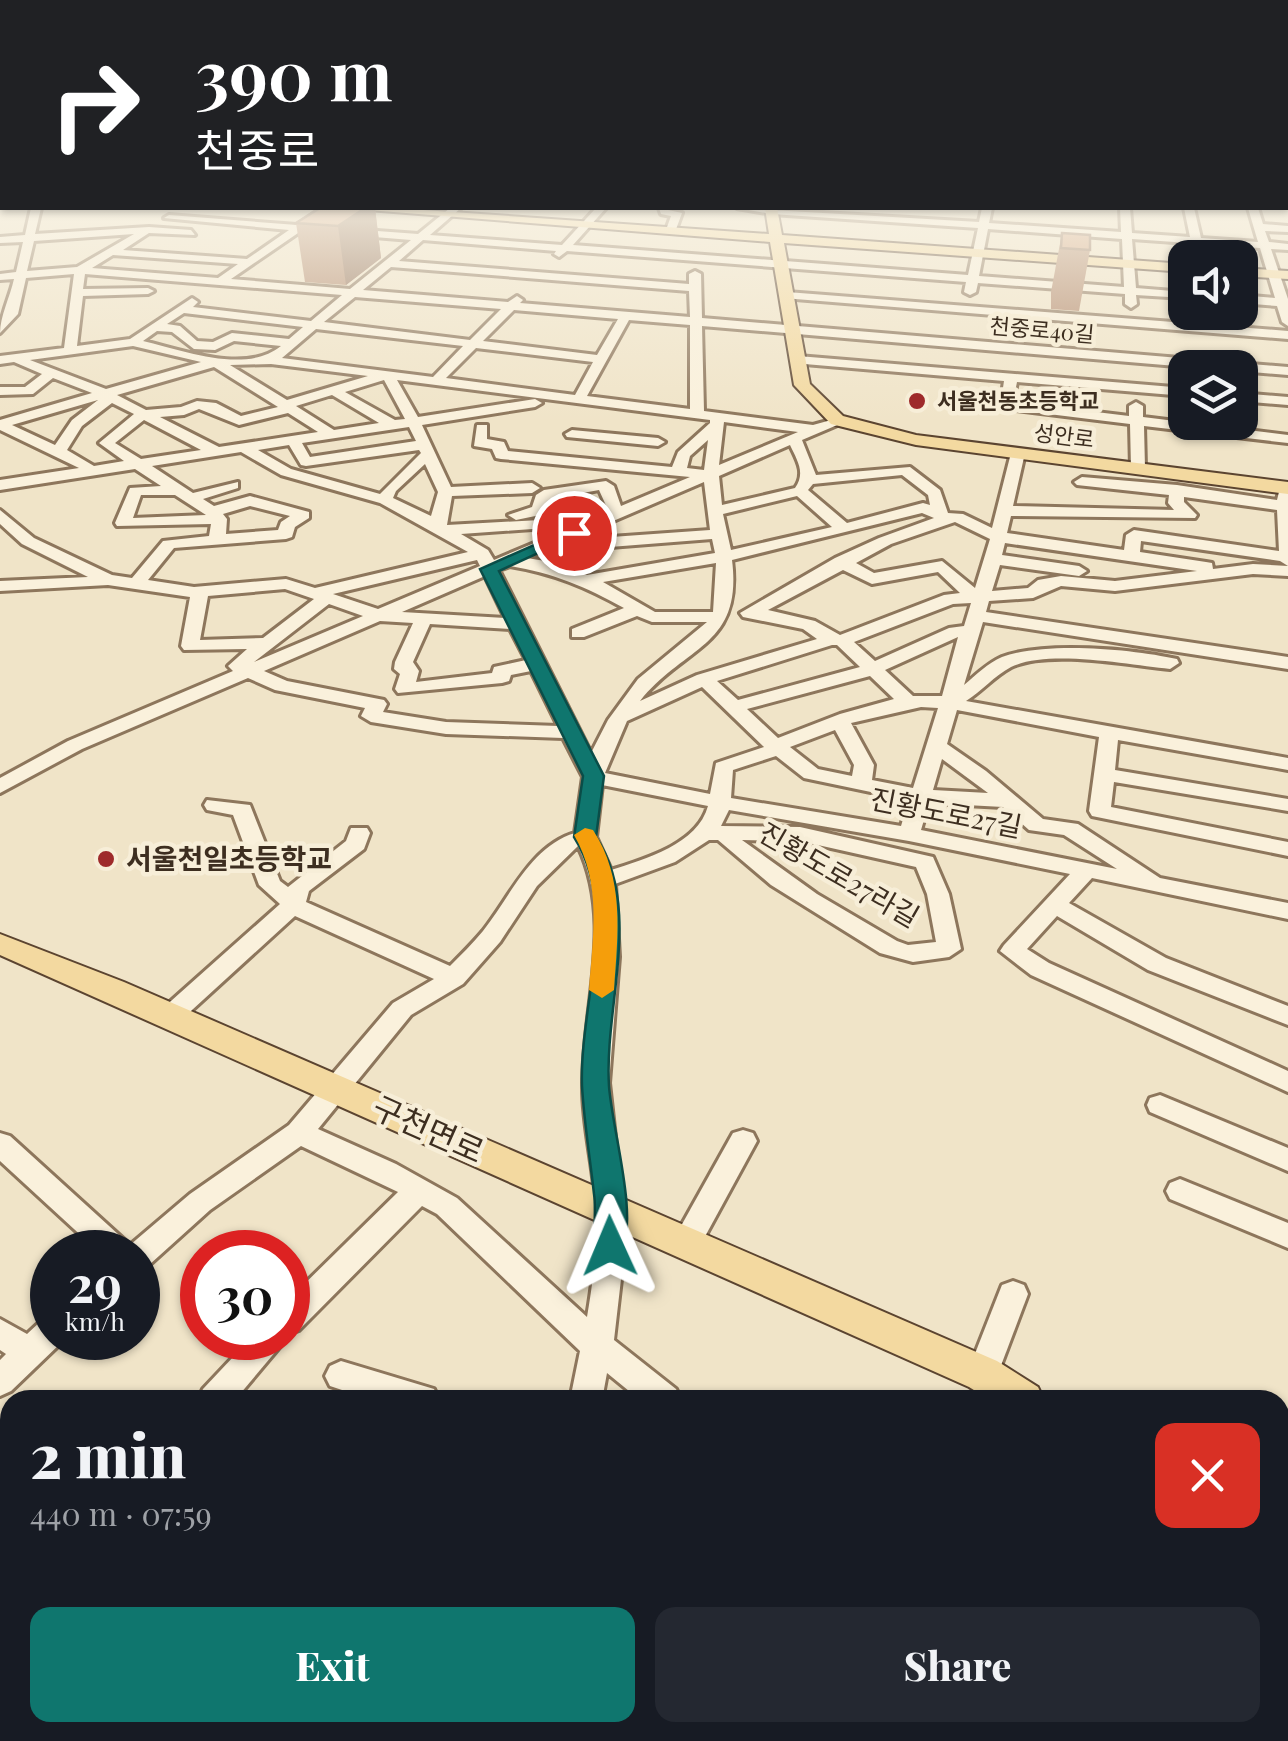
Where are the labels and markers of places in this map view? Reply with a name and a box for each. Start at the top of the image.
place label: 서울천동초등학교 [937,385,1099,415]
marker: 서울천동초등학교 [906,390,928,412]
pin [532,491,617,576]
place label: 서울천일초등학교 [126,839,332,876]
marker: 서울천일초등학교 [95,848,117,870]

